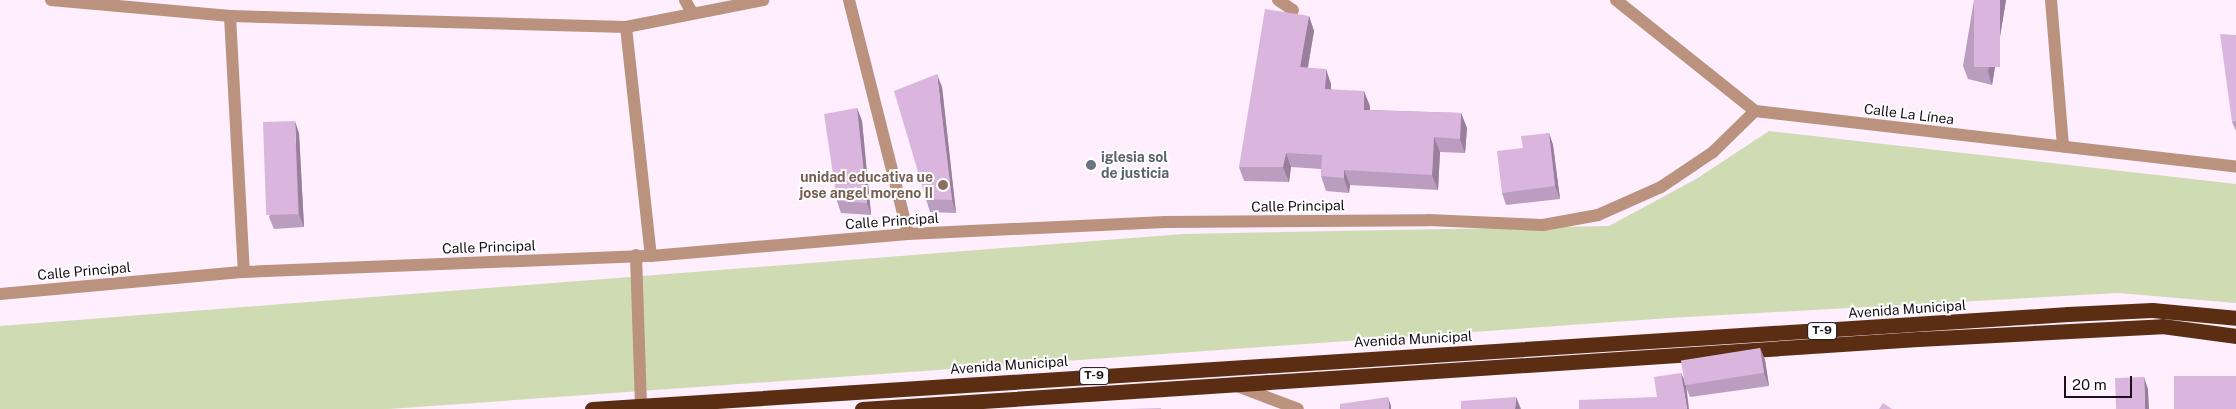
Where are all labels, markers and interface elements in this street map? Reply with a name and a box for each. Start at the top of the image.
street label: Calle La Línea [1863,100,1955,128]
place label: iglesia sol de justicia [1101,149,1169,182]
marker: iglesia sol de justicia [1085,159,1097,171]
place label: unidad educativa ue jose angel moreno II [799,169,933,202]
marker: unidad educativa ue jose angel moreno II [937,179,949,191]
street label: Calle Principal [1251,197,1345,215]
street label: Calle Principal [845,209,939,233]
street label: Calle Principal [442,237,536,257]
street label: Calle Principal [37,259,131,283]
street label: Avenida Municipal [1847,296,1967,322]
road number: T-9 [1807,322,1837,341]
street label: Avenida Municipal [1353,328,1473,350]
street label: Avenida Municipal [949,352,1069,378]
road number: T-9 [1079,366,1109,386]
scale bar [2066,366,2134,398]
text: 20 m [2072,376,2107,393]

